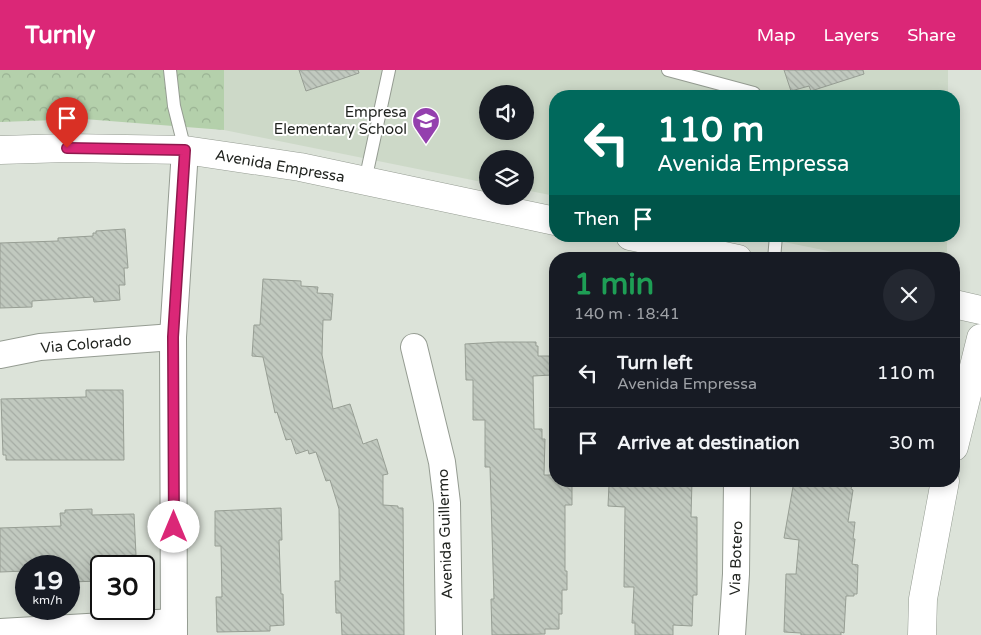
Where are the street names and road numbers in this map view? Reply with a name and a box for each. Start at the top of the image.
street label: Avenida Empressa [214,146,346,186]
street label: Via Colorado [40,331,132,357]
street label: Avenida Guillermo [434,468,456,600]
street label: Via Botero [726,520,746,596]

